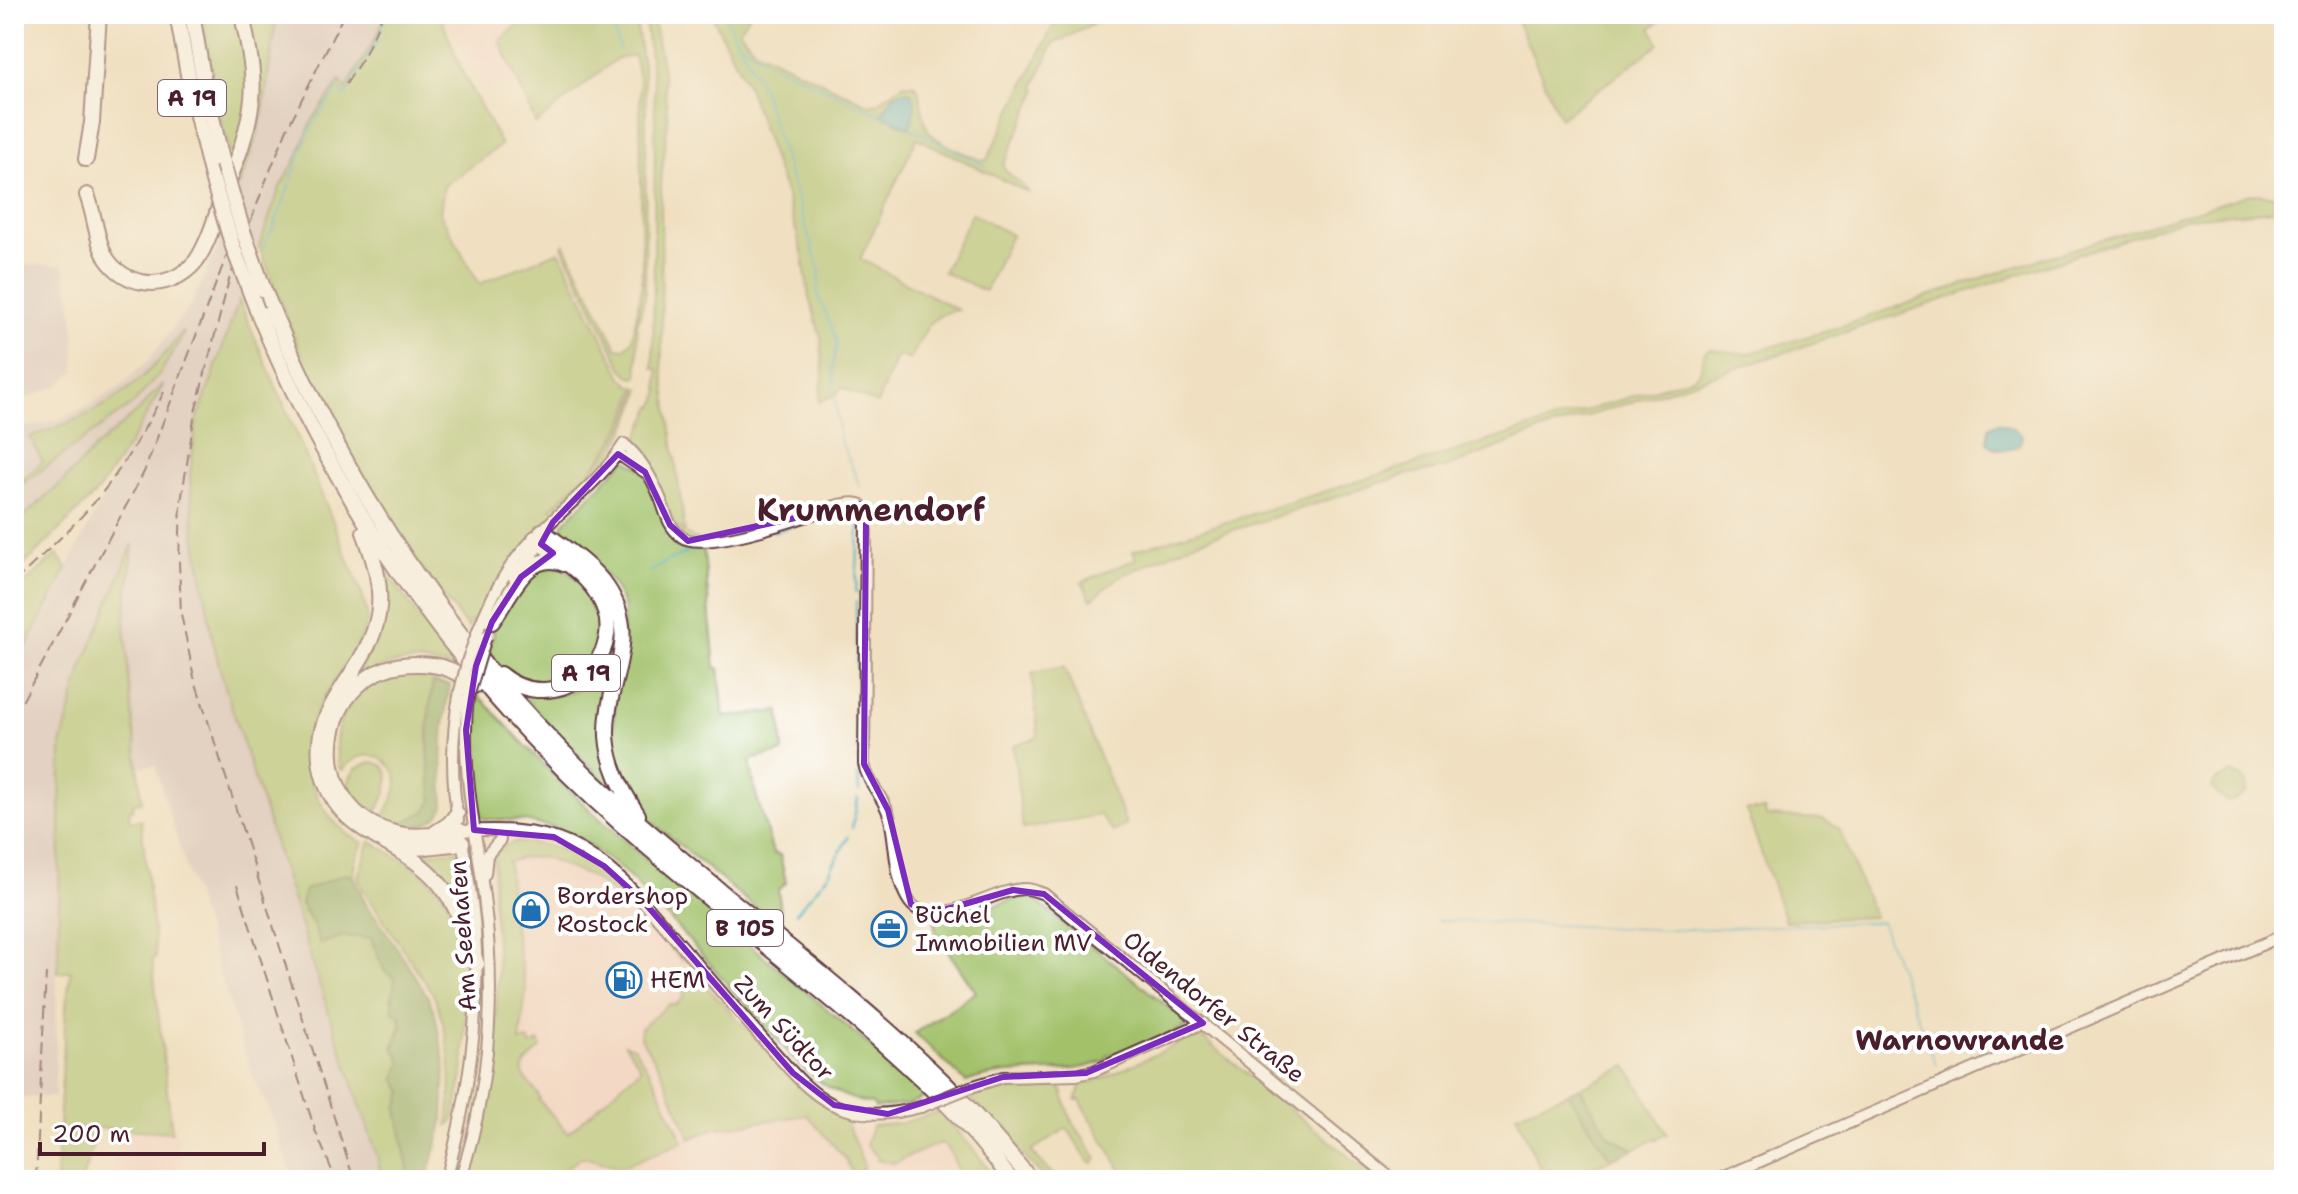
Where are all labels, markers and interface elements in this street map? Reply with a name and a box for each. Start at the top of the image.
road number: A 19 [158,80,226,116]
district label: Krummendorf [757,488,985,531]
road number: A 19 [552,655,620,691]
street label: Am Seehafen [442,859,484,1013]
place label: Bordershop Rostock [557,880,688,940]
shop icon: Bordershop Rostock [512,891,550,929]
place label: Büchel Immobilien MV [915,899,1092,959]
road number: B 105 [707,910,783,946]
office icon: Büchel Immobilien MV [870,910,908,948]
street label: Oldendorfer Straße [1116,924,1312,1090]
fuel station icon: HEM [605,961,643,999]
place label: HEM [650,964,705,996]
street label: Zum Südtor [727,968,841,1088]
district label: Warnowrande [1855,1021,2065,1059]
scale bar [40,1106,264,1156]
text: 200 m [52,1118,130,1150]

